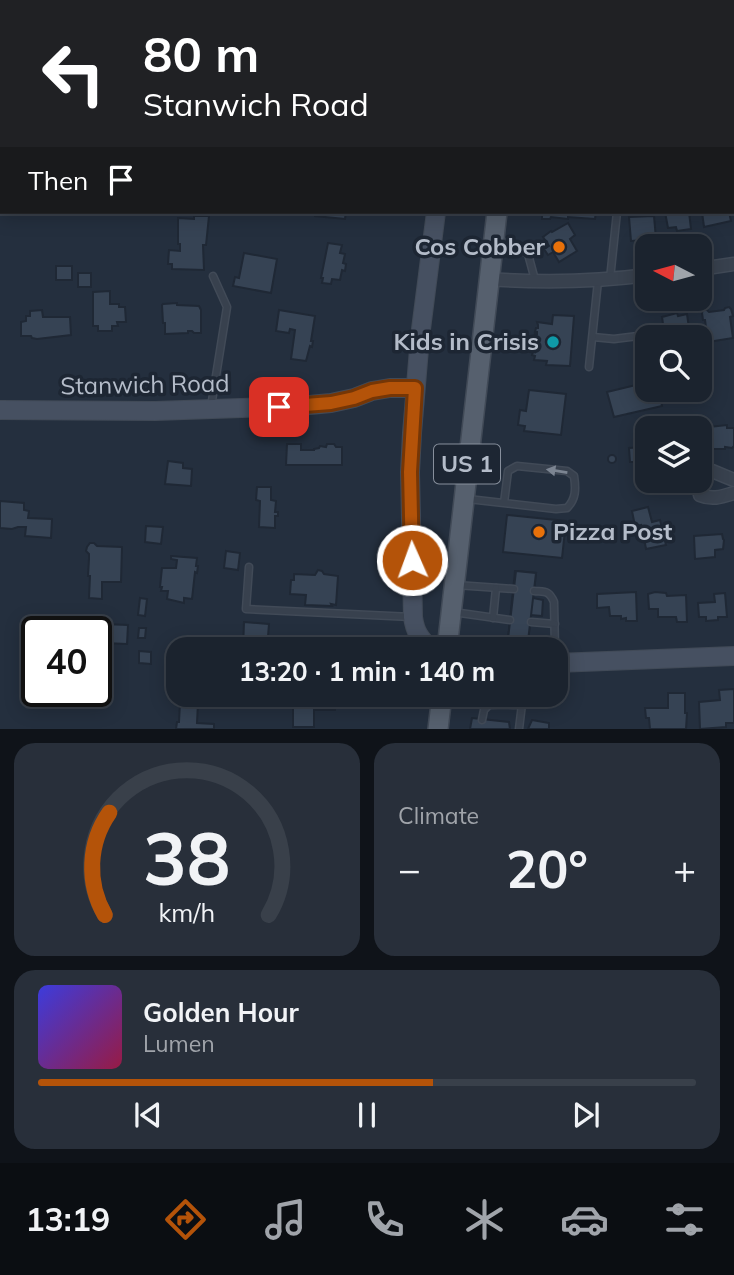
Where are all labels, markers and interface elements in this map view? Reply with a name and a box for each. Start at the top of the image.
text: 80 m [143,23,259,84]
icon: left [28,28,119,119]
text: Stanwich Road [143,84,369,124]
icon: arrive [102,161,140,199]
text: Then [28,164,88,197]
place label: Cos Cobber [414,231,546,261]
north arrow [635,234,712,312]
map controls [635,234,712,493]
marker: Cos Cobber [551,239,567,255]
button: search [635,325,712,402]
place label: Kids in Crisis [394,326,539,356]
marker: Kids in Crisis [545,334,561,350]
street label: Stanwich Road [60,368,230,400]
pin [249,377,309,437]
icon: arrive [260,388,298,426]
button: layers [635,416,712,493]
road number: US 1 [434,445,500,484]
one-way arrow [546,465,568,476]
place label: Pizza Post [553,516,672,546]
position arrow [375,523,449,597]
marker: Pizza Post [531,524,547,540]
speed limit sign: 40 [21,616,112,707]
text: 13:20 · 1 min · 140 m [239,655,495,688]
text: Climate [398,801,479,830]
text: 38 [143,813,231,904]
text: 20° [506,836,588,901]
text: − [398,845,421,893]
text: + [673,845,696,893]
text: km/h [159,897,215,928]
text: Golden Hour [143,996,299,1029]
text: Lumen [143,1029,215,1058]
icon: previous [129,1096,167,1134]
icon: pause [348,1096,386,1134]
icon: next [567,1096,605,1134]
icon: directions [161,1195,210,1244]
icon: music [261,1195,310,1244]
icon: phone [360,1195,409,1244]
icon: climate [460,1195,509,1244]
icon: car [560,1195,609,1244]
icon: filters [660,1195,709,1244]
text: 13:19 [25,1199,110,1239]

